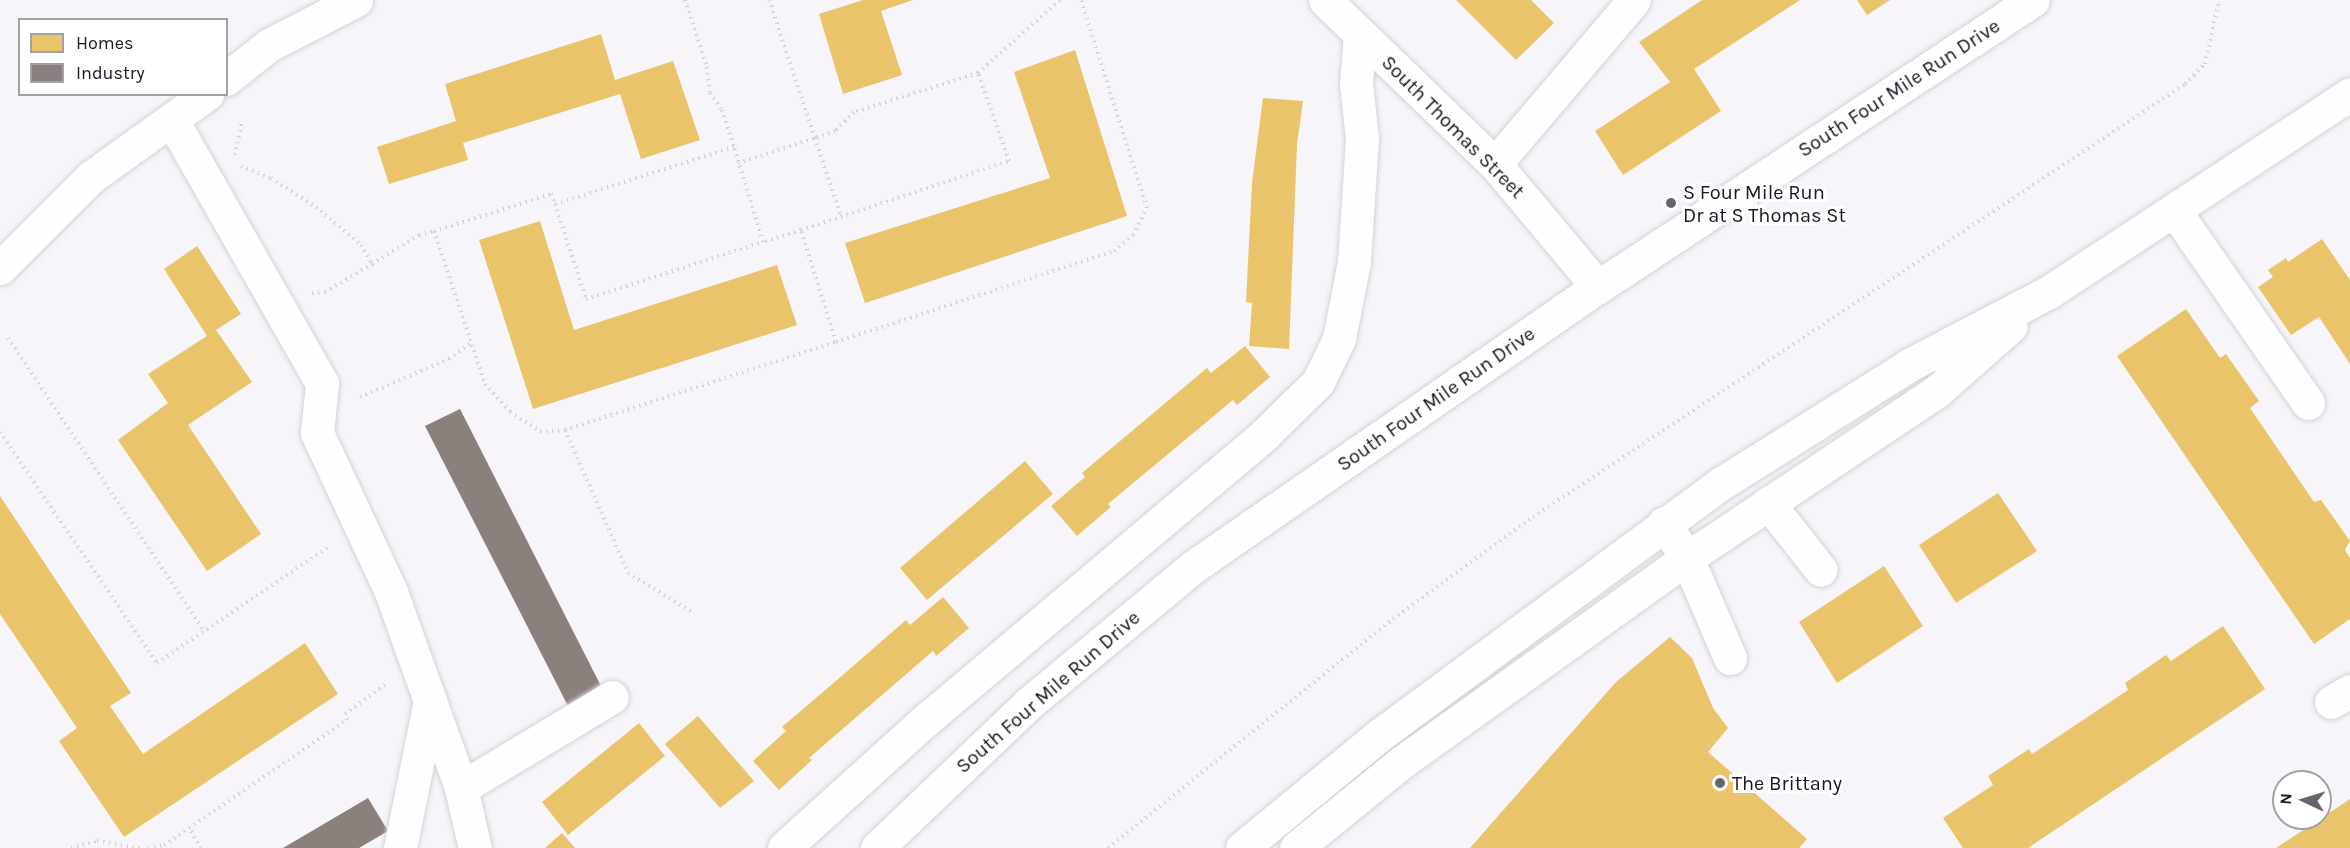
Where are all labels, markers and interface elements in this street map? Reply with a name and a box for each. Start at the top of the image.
street label: South Four Mile Run Drive [1794,14,2004,162]
legend [18,18,228,96]
text: Homes [76,32,133,54]
street label: South Thomas Street [1377,51,1529,203]
text: Industry [76,62,145,84]
place label: S Four Mile Run Dr at S Thomas St [1683,180,1846,227]
marker: S Four Mile Run Dr at S Thomas St [1664,196,1678,210]
street label: South Four Mile Run Drive [1333,322,1539,476]
street label: South Four Mile Run Drive [951,606,1145,778]
north arrow [2272,770,2332,830]
place label: The Brittany [1732,771,1842,795]
marker: The Brittany [1713,776,1727,790]
text: N [2276,792,2295,805]

